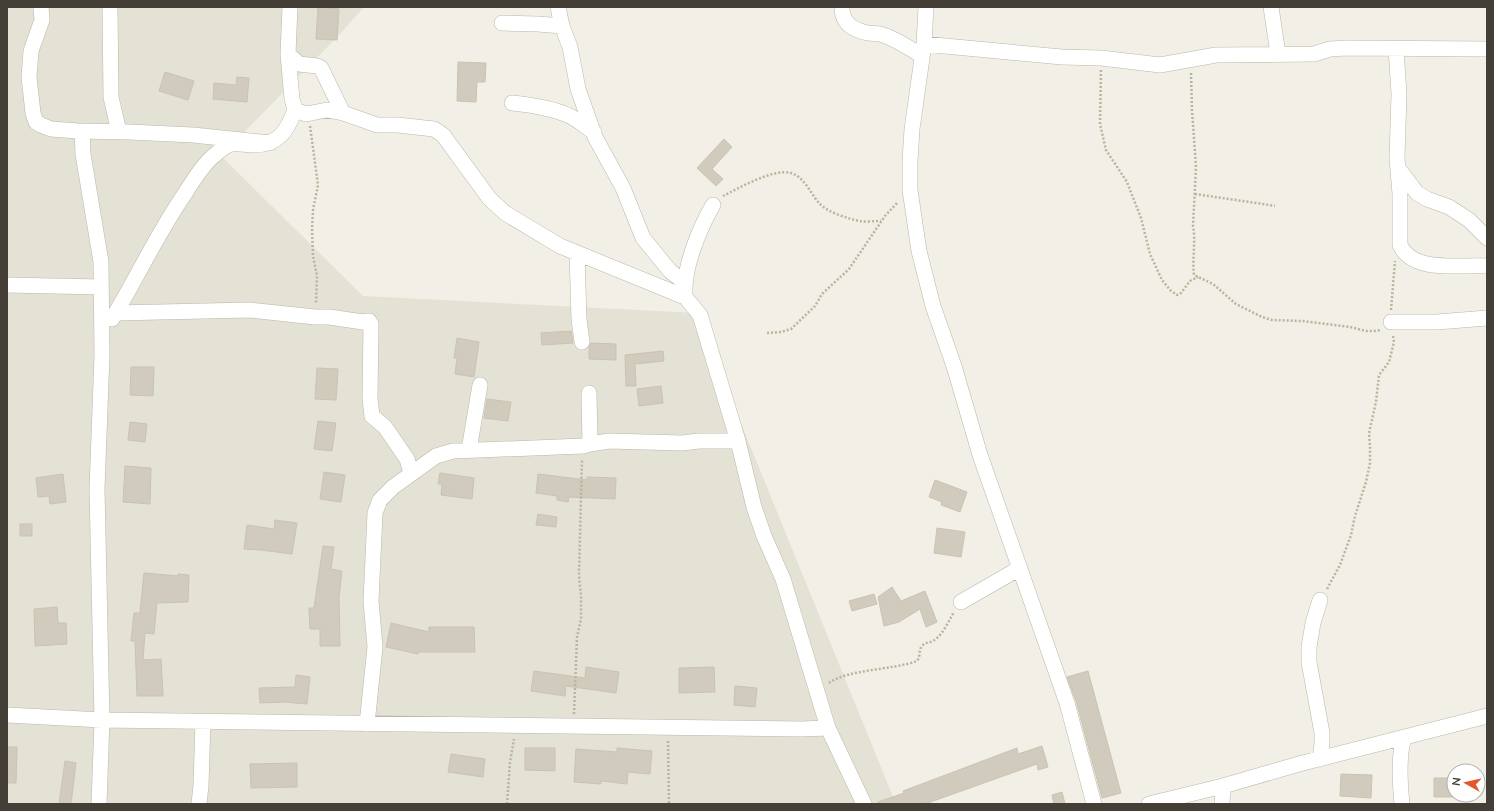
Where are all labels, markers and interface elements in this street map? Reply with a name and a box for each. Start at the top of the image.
north arrow [1446,763,1486,803]
text: N [1449,777,1464,787]

